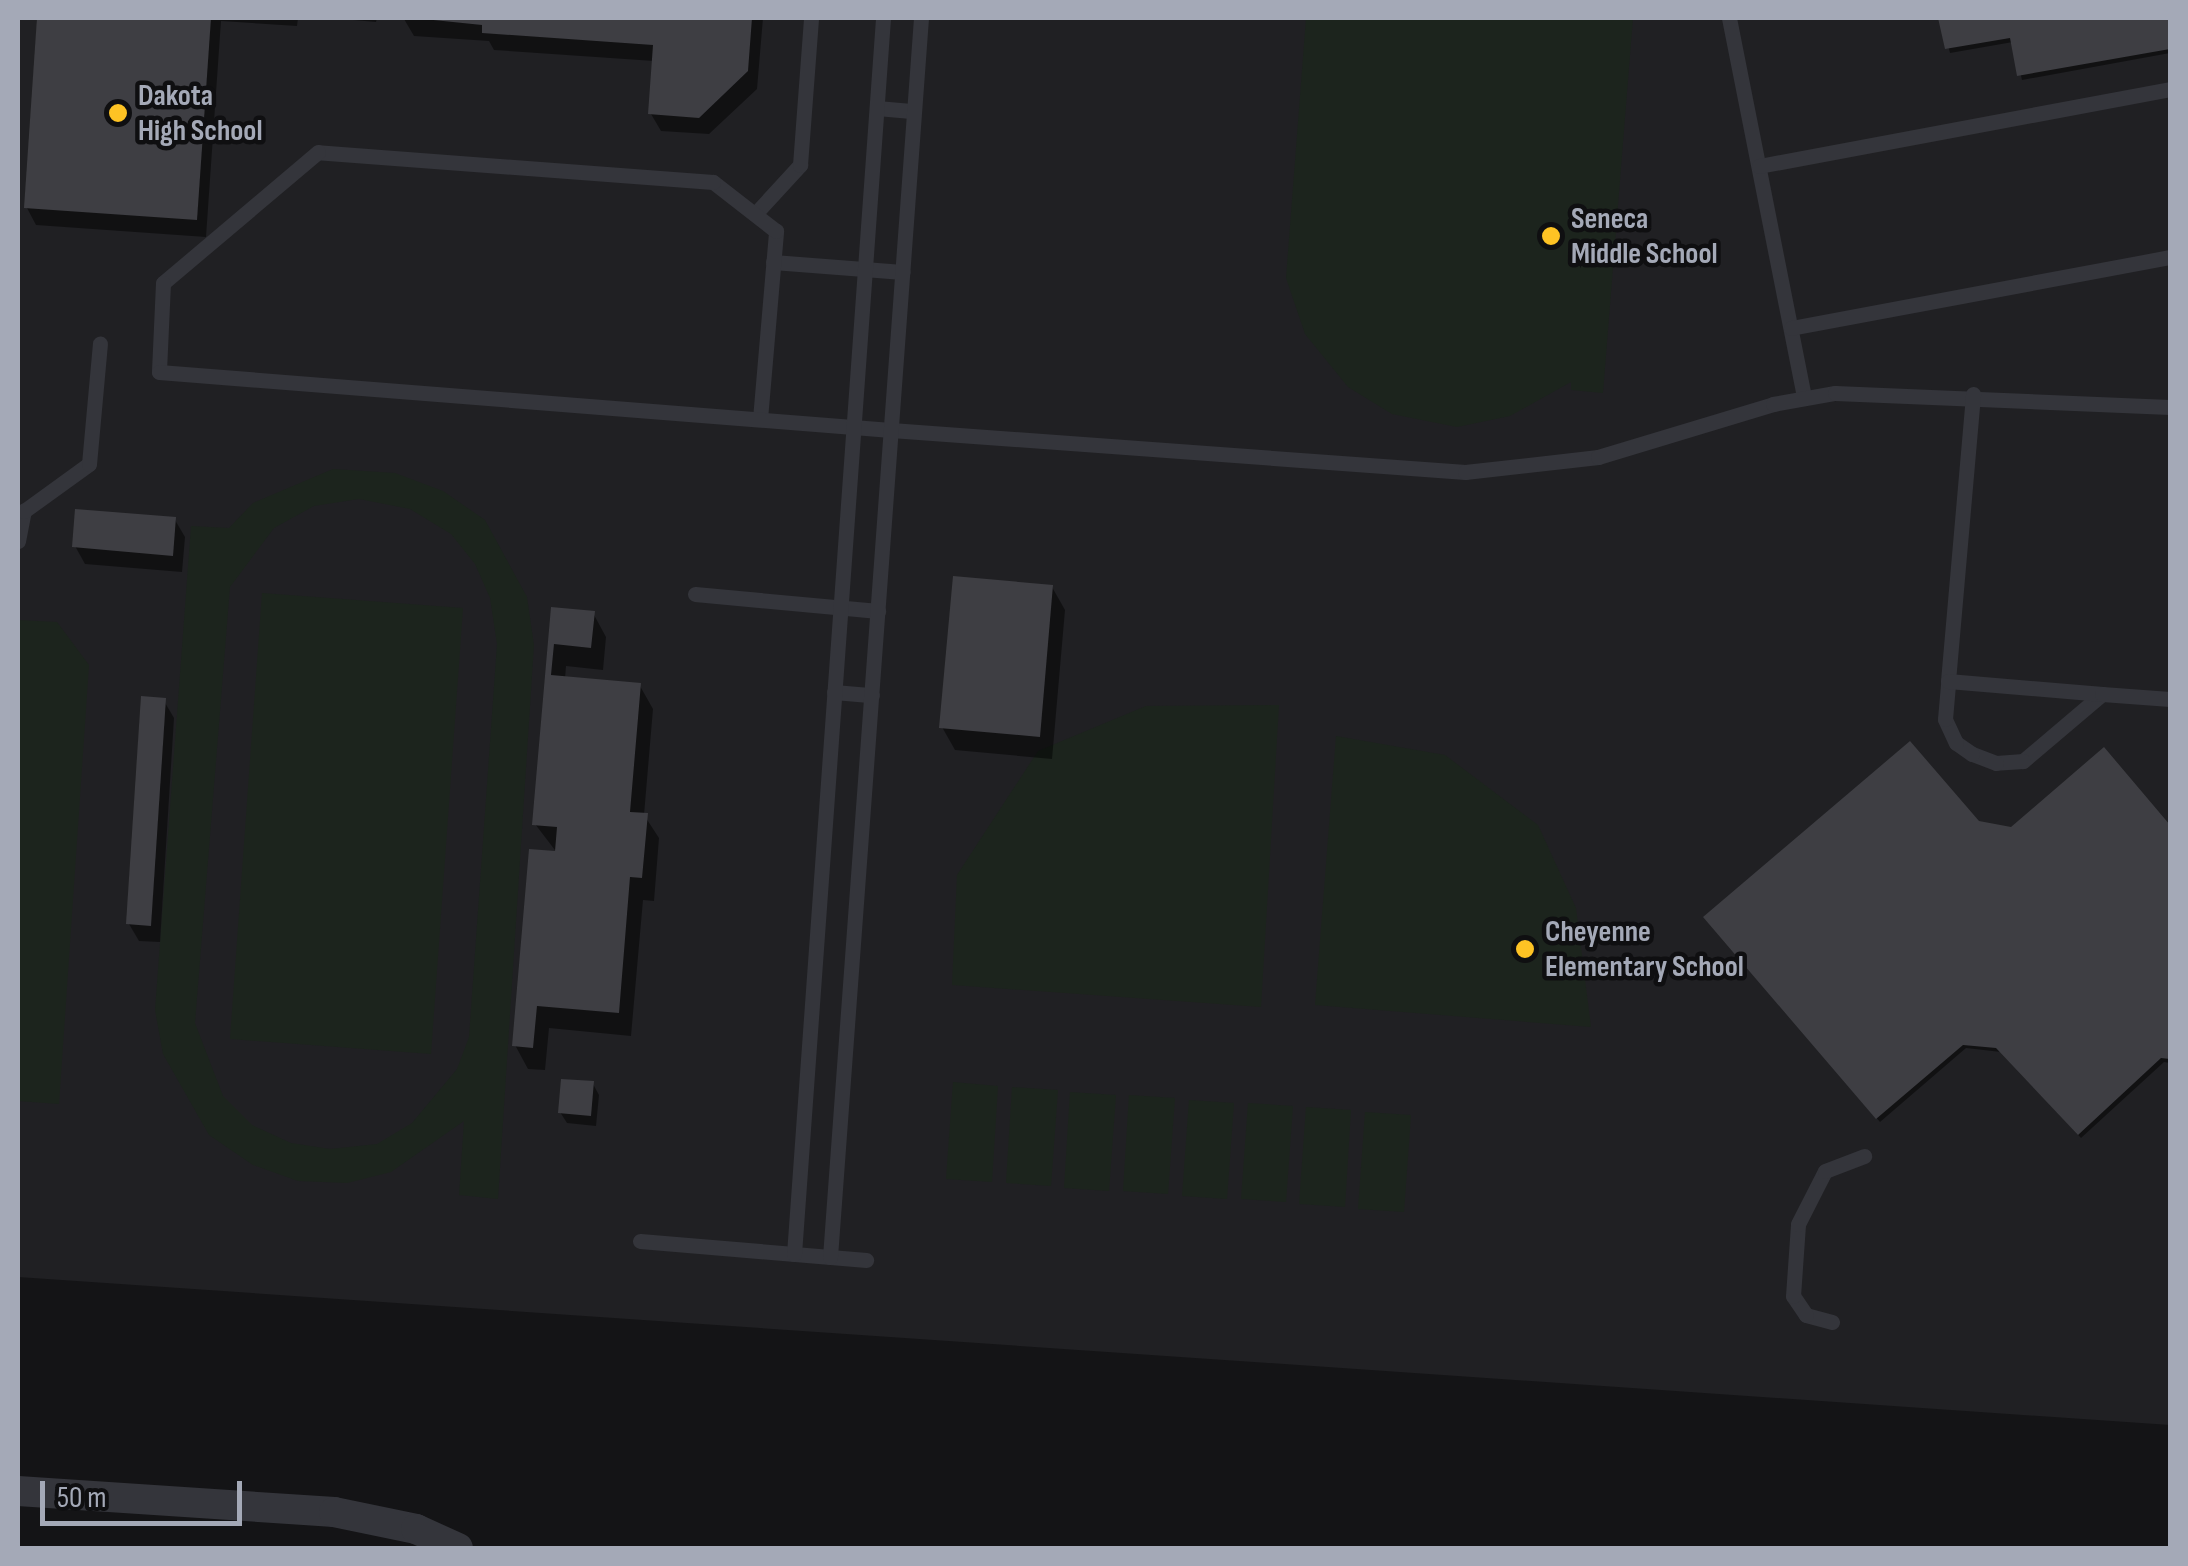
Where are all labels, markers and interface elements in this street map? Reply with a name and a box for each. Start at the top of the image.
place label: Dakota High School [138,78,263,148]
marker: Dakota High School [107,102,129,124]
place label: Seneca Middle School [1571,201,1718,272]
marker: Seneca Middle School [1540,225,1562,247]
place label: Cheyenne Elementary School [1545,914,1744,984]
marker: Cheyenne Elementary School [1514,938,1536,960]
scale bar [45,1461,248,1523]
text: 50 m [57,1480,106,1516]

